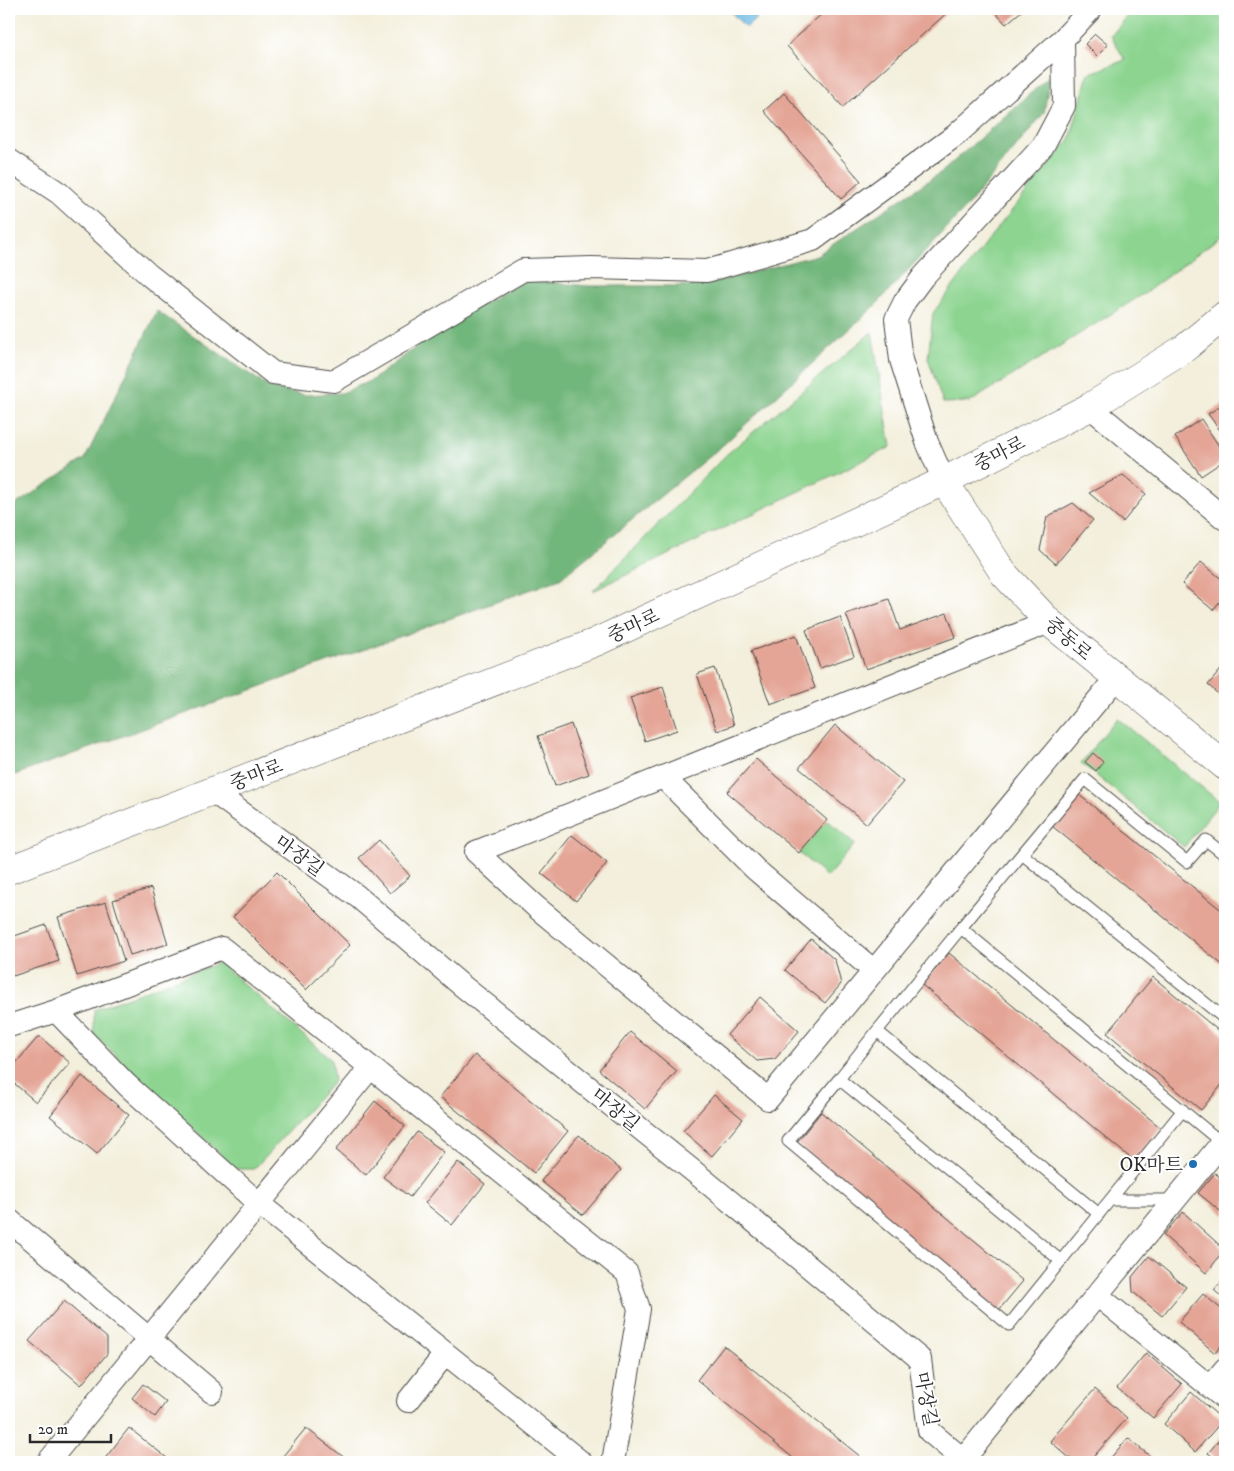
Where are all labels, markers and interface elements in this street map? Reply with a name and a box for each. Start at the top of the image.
street label: 중마로 [970,432,1029,477]
street label: 중마로 [604,604,663,648]
street label: 중동로 [1040,612,1096,666]
street label: 중마로 [227,755,286,796]
street label: 마장길 [270,831,328,882]
street label: 마장길 [586,1084,644,1136]
place label: OK마트 [1120,1154,1183,1177]
marker: OK마트 [1187,1158,1199,1170]
street label: 마장길 [909,1370,942,1429]
scale bar [30,1411,111,1443]
text: 20 m [38,1420,68,1439]

